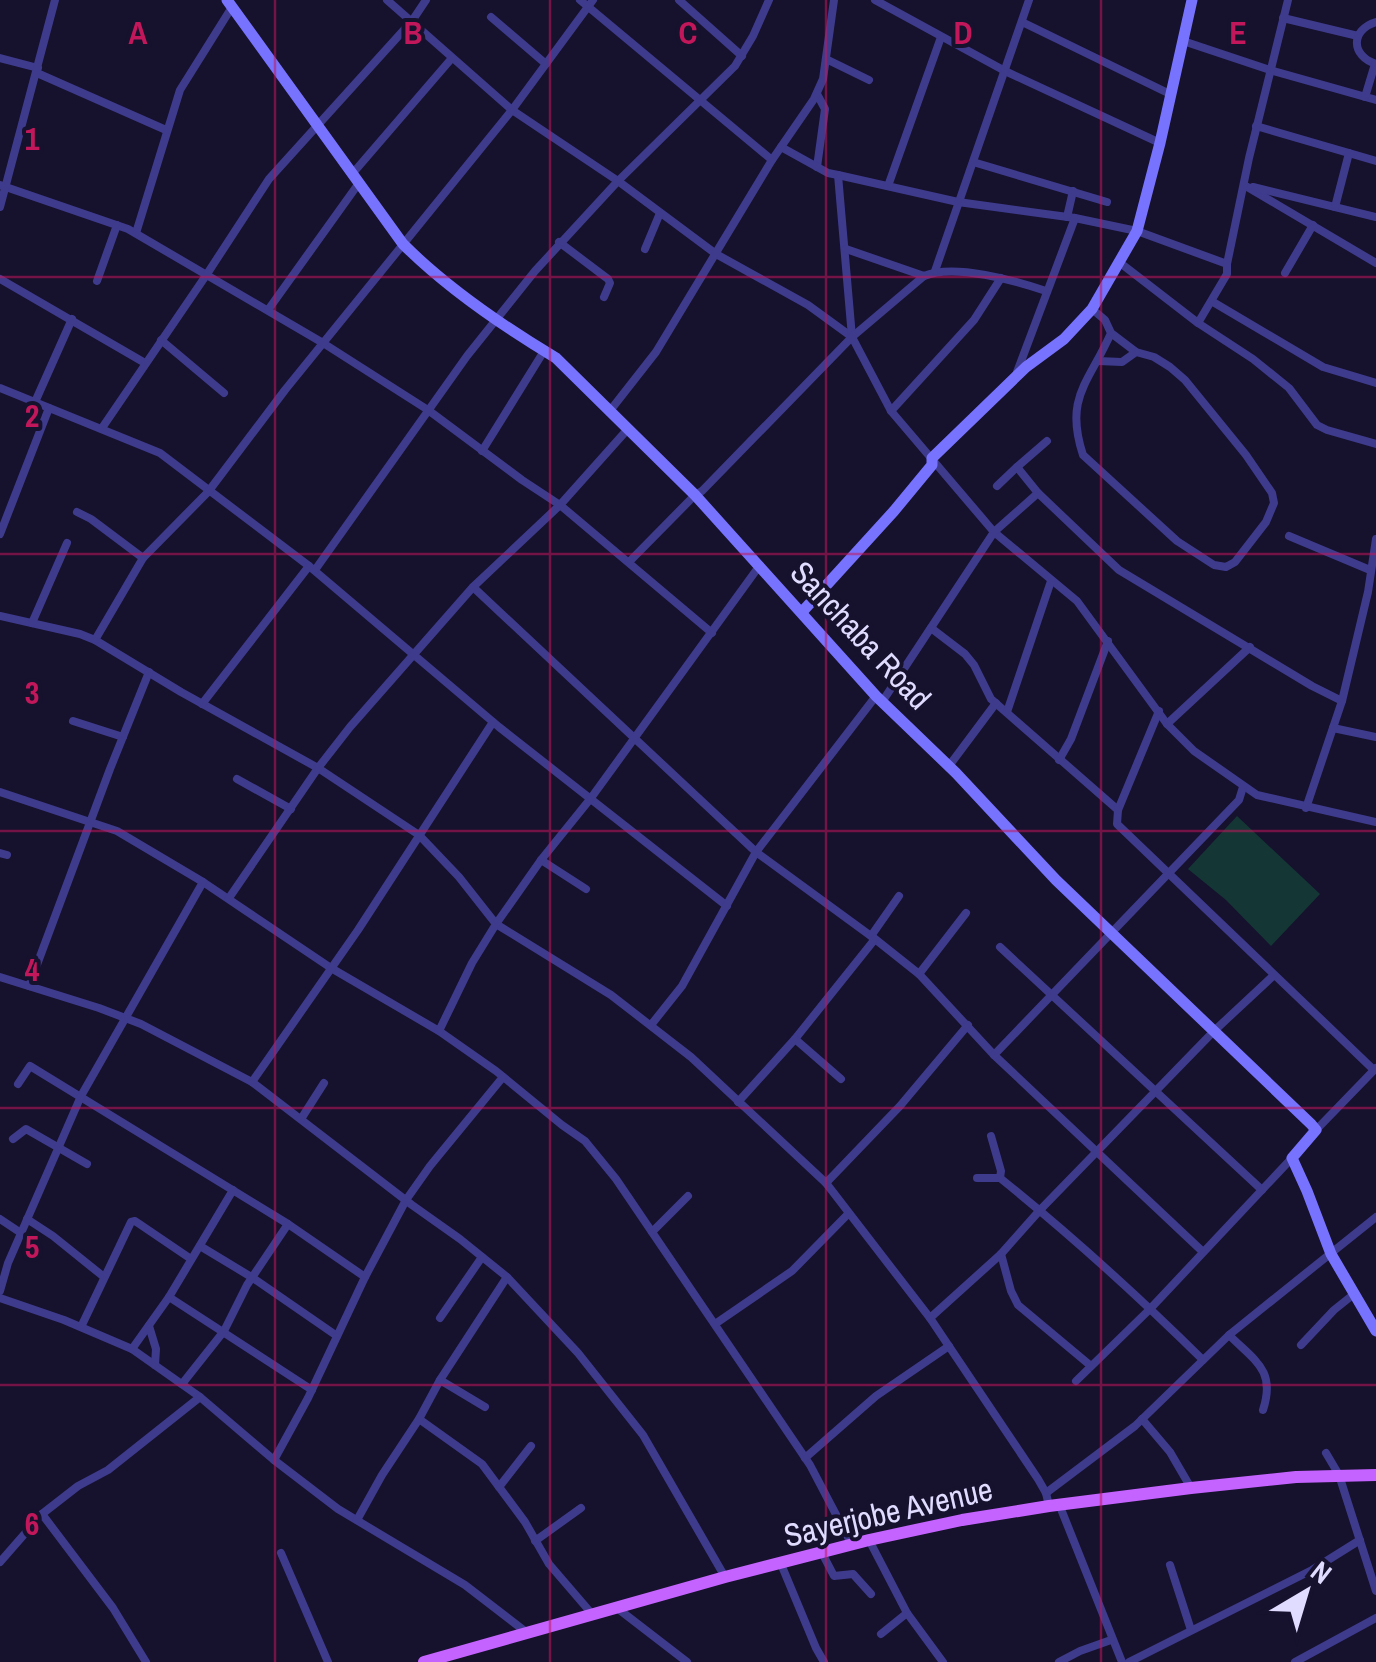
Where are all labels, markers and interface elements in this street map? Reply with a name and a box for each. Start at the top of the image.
text: A [129,11,148,54]
text: B [404,11,422,54]
text: C [679,11,697,54]
text: D [954,11,972,54]
text: E [1229,11,1247,54]
text: 1 [25,117,40,160]
text: 2 [25,394,39,437]
street label: Sanchaba Road [781,552,941,718]
text: 3 [25,671,39,714]
text: 4 [25,948,40,991]
text: 5 [25,1225,39,1268]
street label: Sayerjobe Avenue [780,1467,996,1557]
text: 6 [25,1502,39,1545]
north arrow [1256,1542,1356,1642]
text: N [1303,1552,1340,1592]

